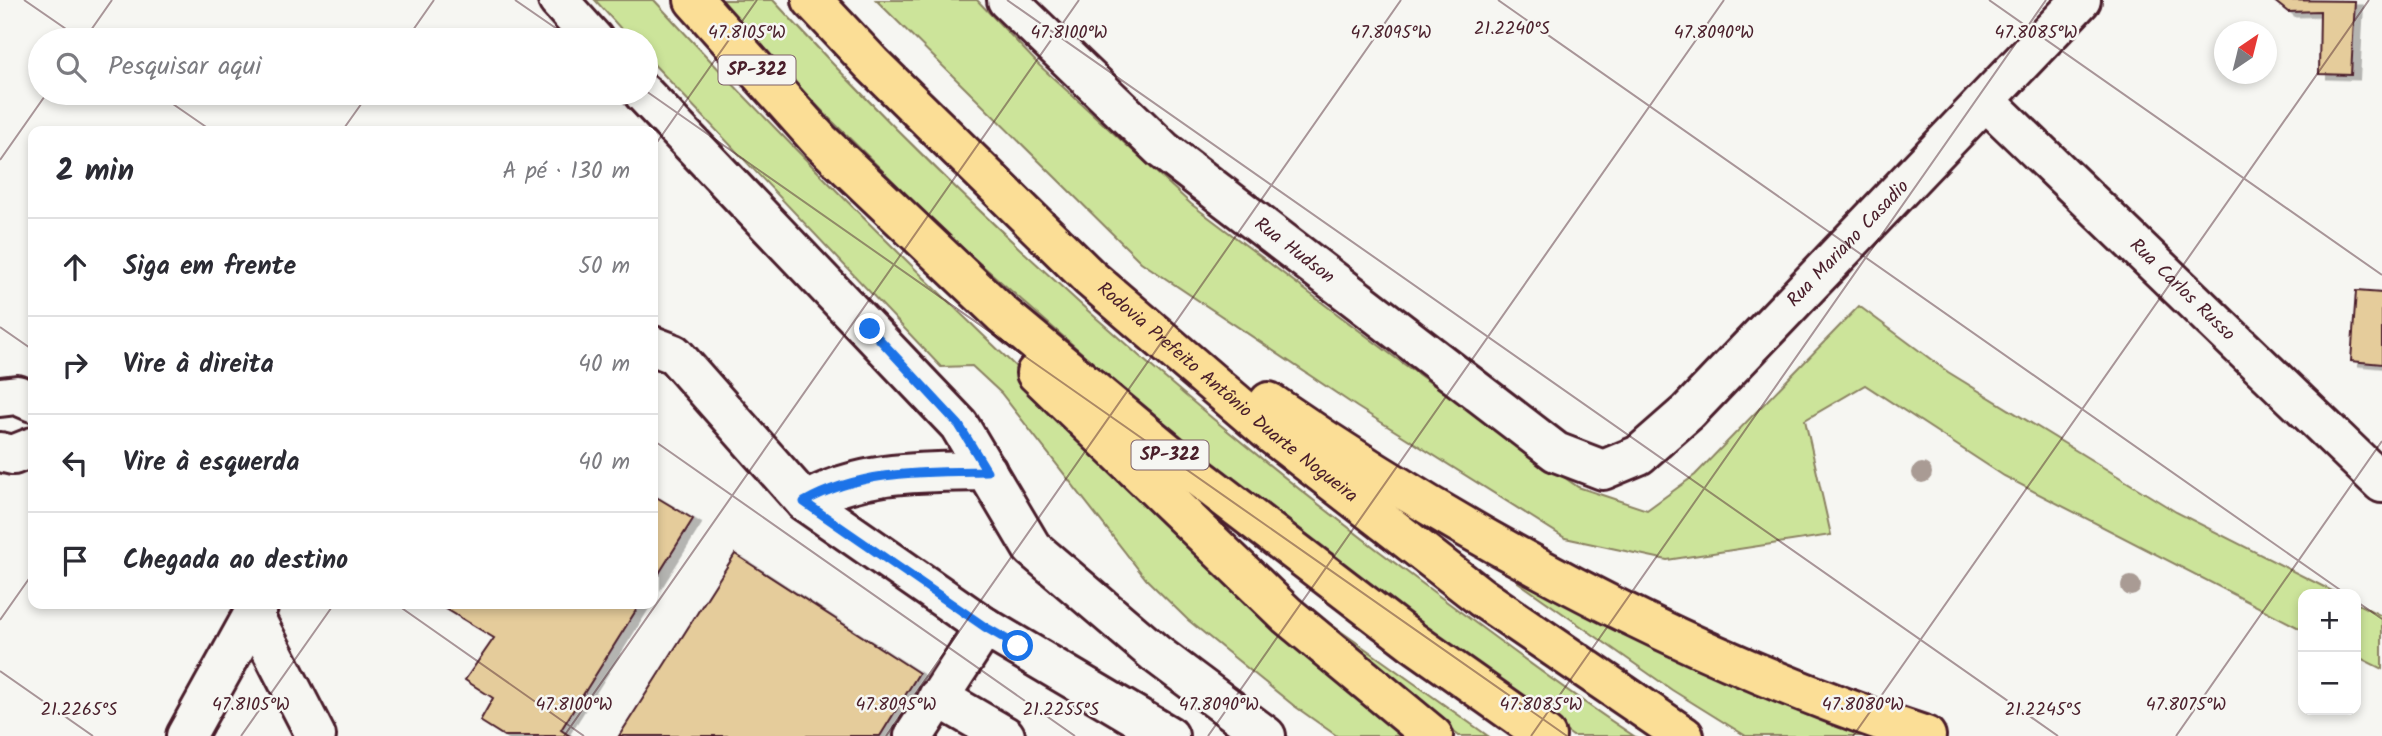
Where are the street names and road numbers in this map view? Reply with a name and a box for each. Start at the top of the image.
road number: SP-322 [718,56,796,84]
street label: Rua Mariano Casadio [1780,173,1917,315]
street label: Rua Hudson [1247,210,1341,292]
street label: Rua Carlos Russo [2122,232,2242,349]
street label: Rodovia Prefeito Antônio Duarte Nogueira [1090,275,1364,511]
road number: SP-322 [1132,440,1208,470]

